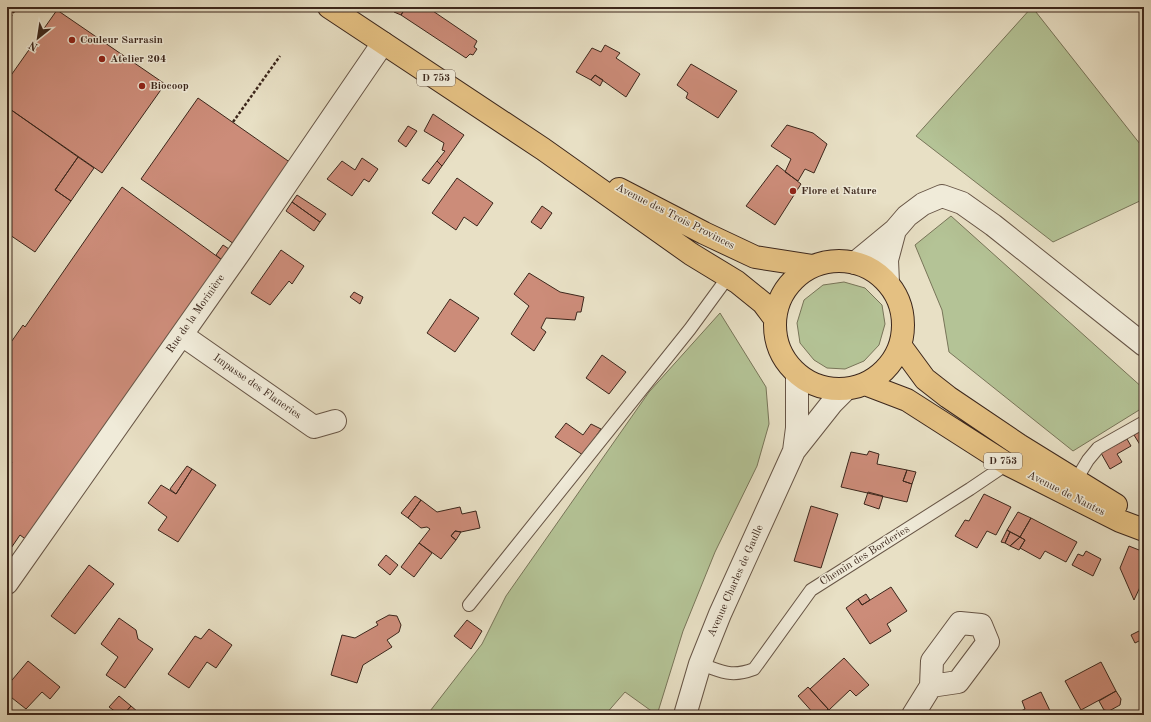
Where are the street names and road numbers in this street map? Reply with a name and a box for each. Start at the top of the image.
road number: D 753 [417,70,455,86]
street label: Avenue des Trois Provinces [614,182,736,252]
street label: Rue de la Morinière [165,273,227,355]
street label: Impasse des Flaneries [211,352,303,422]
road number: D 753 [984,453,1022,469]
street label: Avenue de Nantes [1025,470,1107,518]
street label: Avenue Charles de Gaulle [706,523,766,639]
street label: Chemin des Borderies [818,524,912,588]

